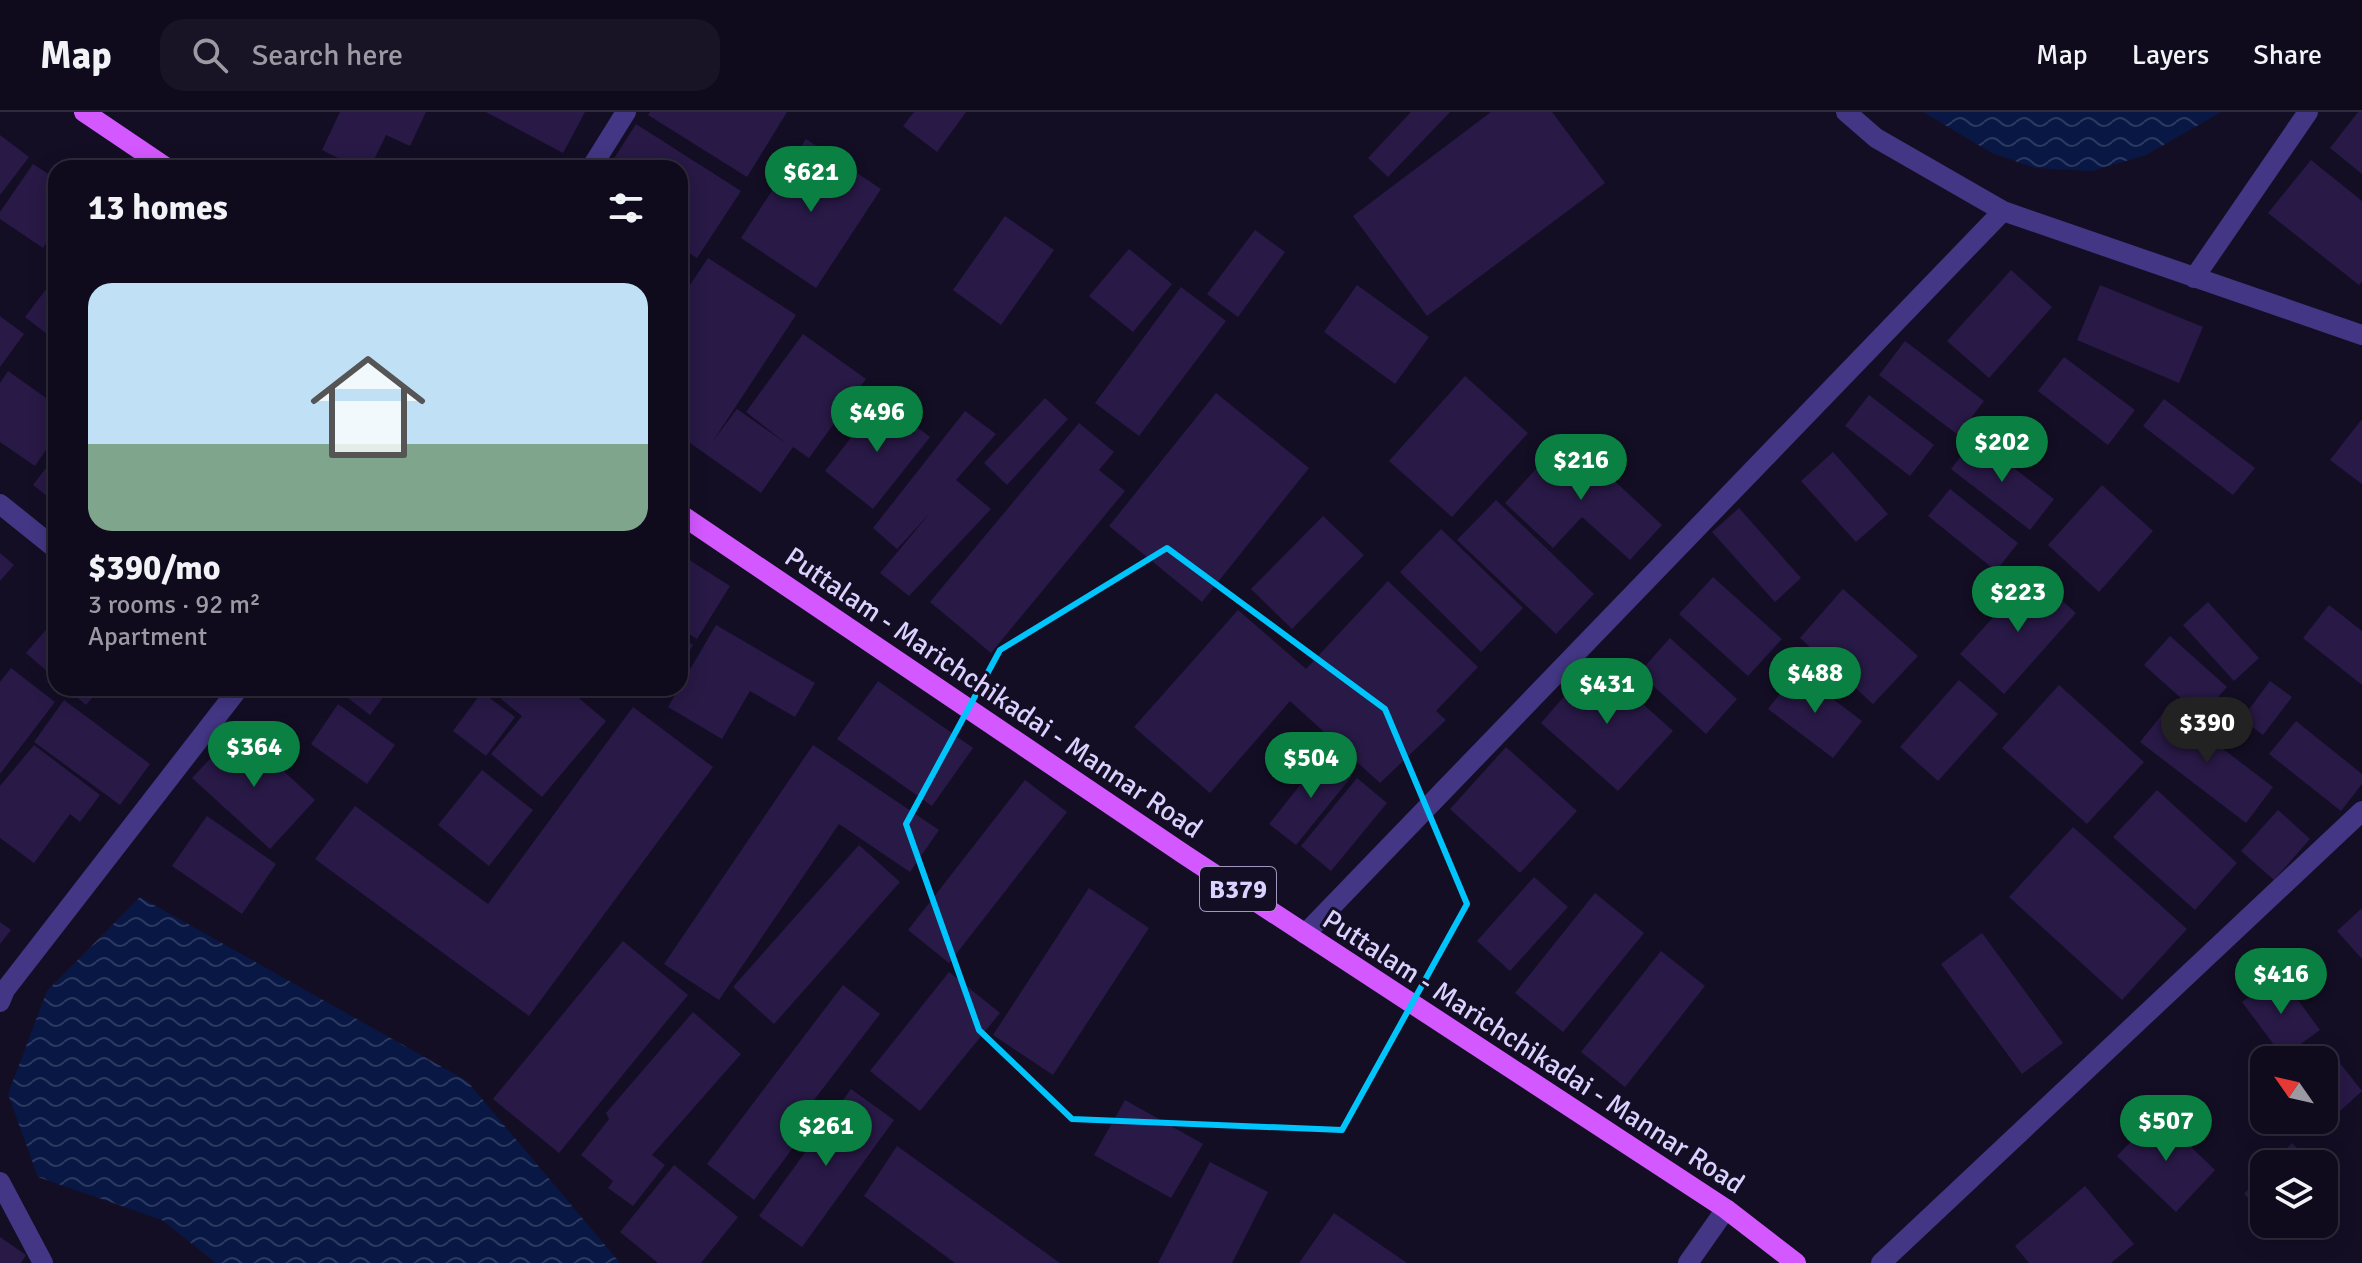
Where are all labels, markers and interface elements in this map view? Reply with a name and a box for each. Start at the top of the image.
search box [160,19,720,91]
text: Map [40,32,112,79]
icon: search [188,33,232,77]
text: Search here [252,37,403,74]
text: Map [2036,38,2088,72]
text: Layers [2132,38,2209,72]
text: Share [2253,38,2322,72]
pin: $621 [764,146,858,214]
text: $621 [783,156,839,188]
icon: filters [604,186,648,230]
text: 13 homes [88,187,228,229]
icon: home [296,335,440,479]
pin: $496 [830,386,924,454]
text: $496 [849,396,905,428]
pin: $202 [1955,416,2049,484]
text: $202 [1974,426,2030,458]
pin: $216 [1534,434,1628,502]
text: $216 [1553,444,1609,476]
street label: Puttalam - Marichchikadai - Mannar Road [778,540,1209,846]
text: $390/mo [88,547,221,589]
pin: $223 [1971,566,2065,634]
text: $223 [1990,576,2046,608]
text: 3 rooms · 92 m² [88,589,261,621]
text: Apartment [88,621,207,653]
pin: $488 [1768,647,1862,715]
text: $488 [1787,657,1843,689]
pin: $431 [1560,658,1654,726]
text: $431 [1579,668,1635,700]
pin: $390 [2160,697,2254,765]
text: $390 [2179,707,2235,739]
pin: $364 [207,721,301,789]
text: $364 [226,731,282,763]
pin: $504 [1264,732,1358,800]
text: $504 [1283,742,1339,774]
road number: B379 [1200,867,1276,911]
street label: Puttalam - Marichchikadai - Mannar Road [1316,902,1751,1201]
pin: $416 [2234,948,2328,1016]
text: $416 [2253,958,2309,990]
north arrow [2250,1046,2338,1134]
map controls [2250,1046,2338,1238]
pin: $507 [2119,1095,2213,1163]
pin: $261 [779,1100,873,1168]
text: $507 [2138,1105,2194,1137]
text: $261 [798,1110,854,1142]
button: layers [2250,1150,2338,1238]

